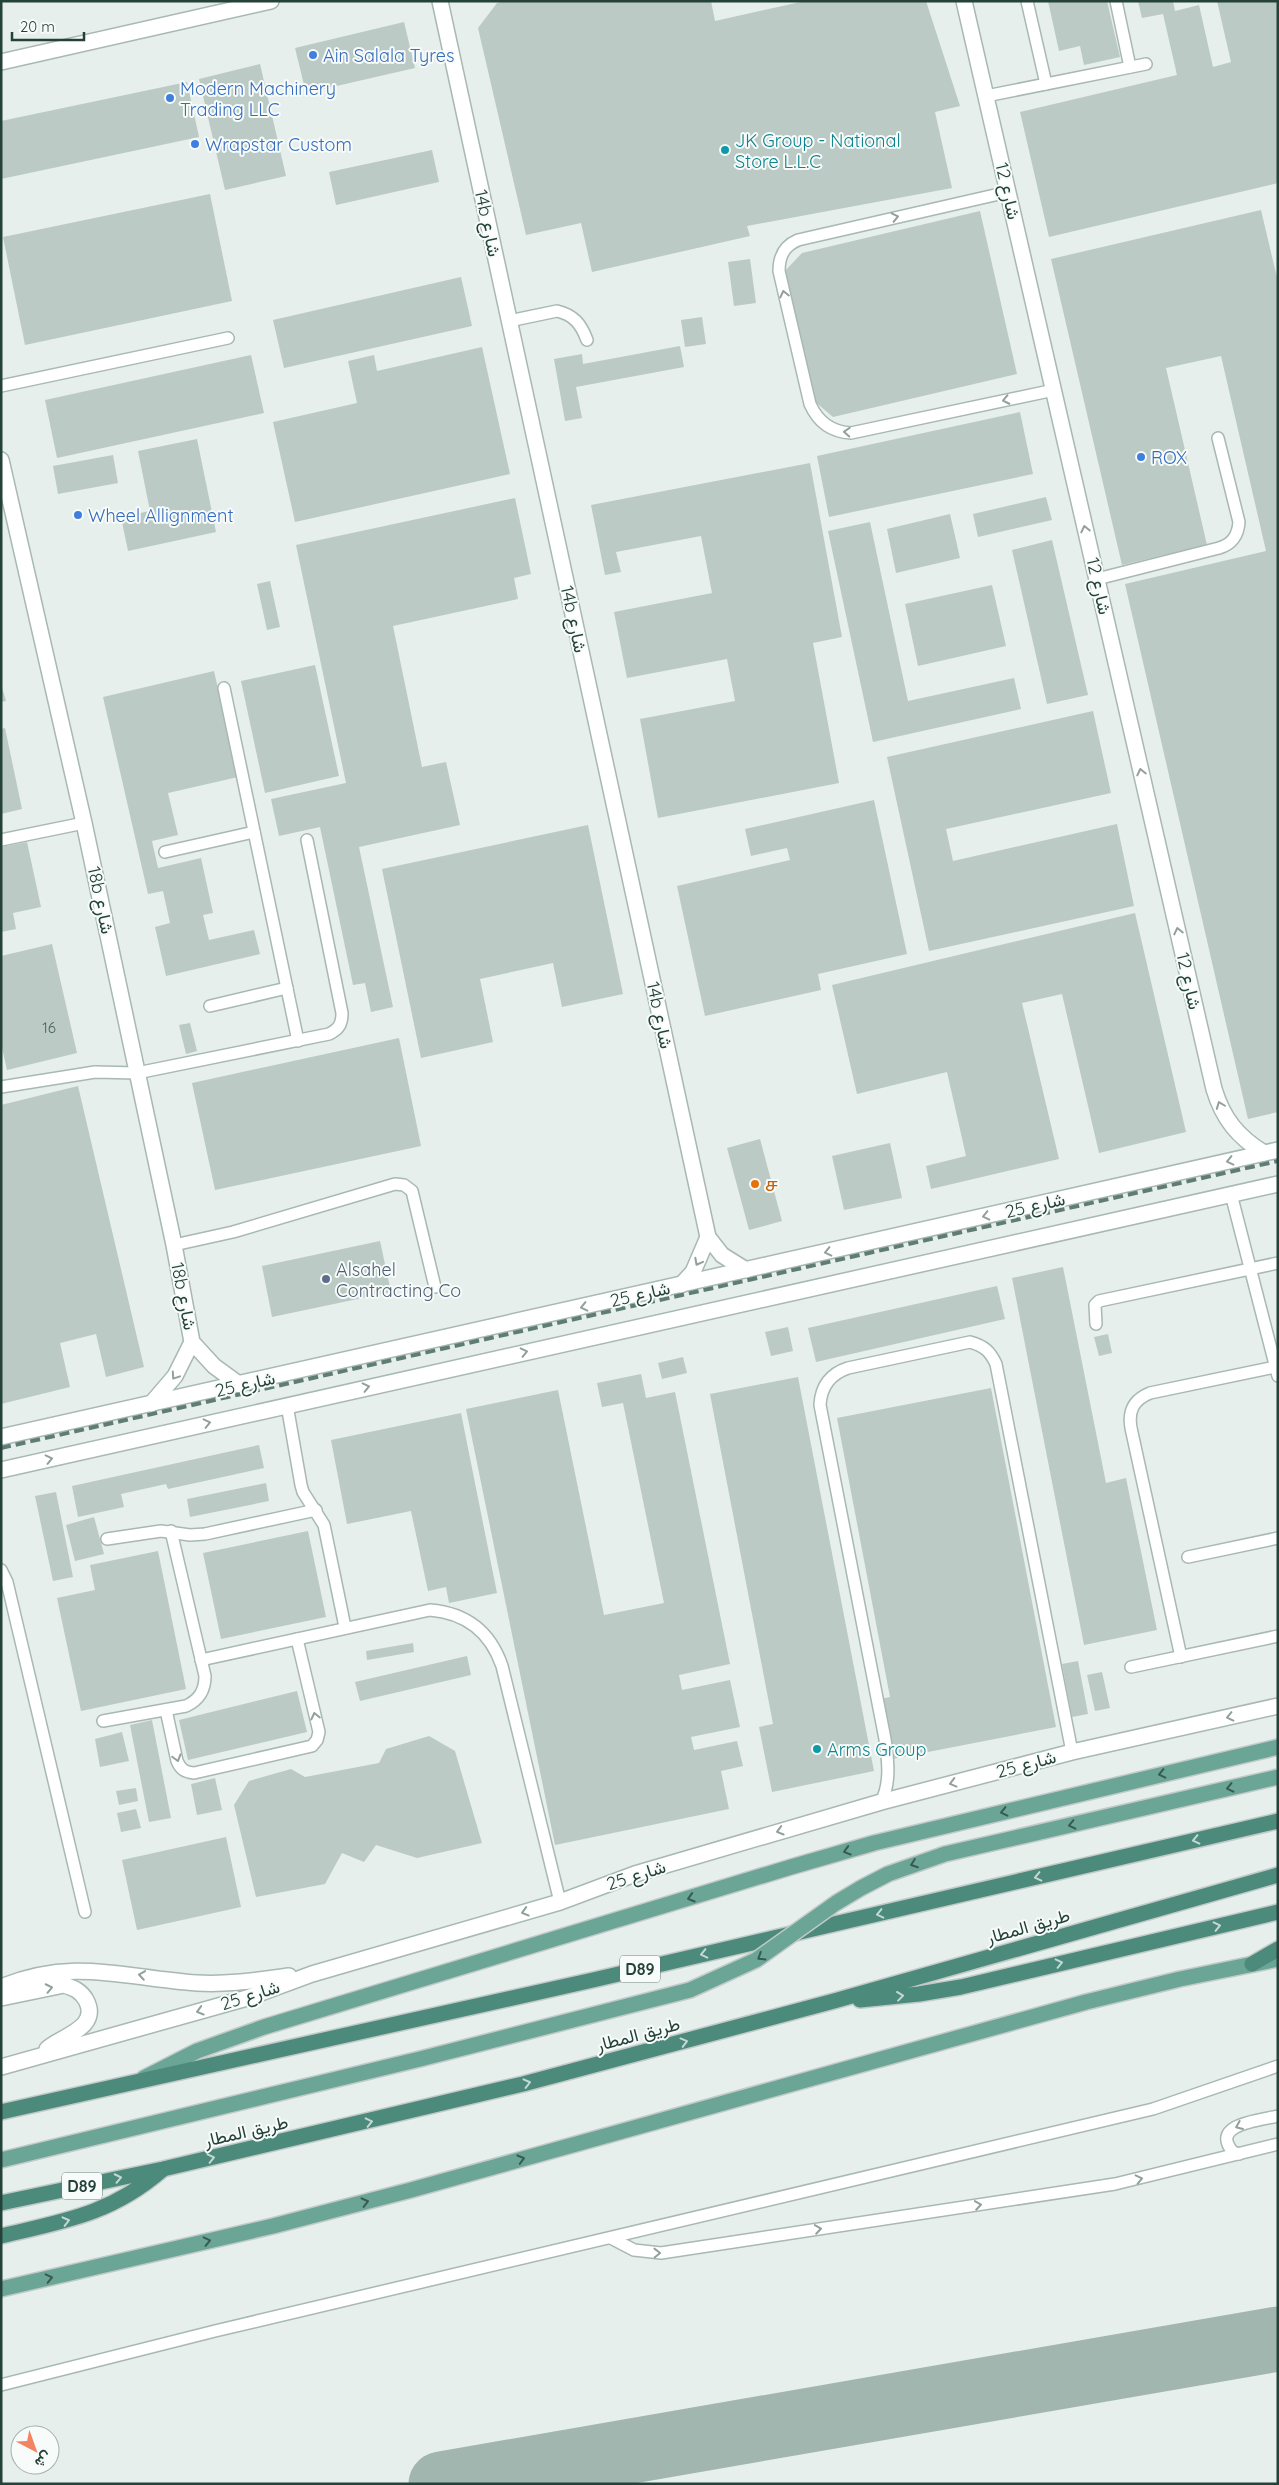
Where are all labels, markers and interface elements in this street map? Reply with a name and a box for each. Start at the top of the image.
scale bar [12,10,85,42]
text: 20 m [20,17,55,36]
place label: Ain Salala Tyres [323,44,454,67]
marker: Ain Salala Tyres [307,49,319,61]
place label: Modern Machinery Trading LLC [180,77,336,121]
marker: Modern Machinery Trading LLC [164,92,176,104]
place label: JK Group - National Store L.L.C [735,129,901,173]
place label: Wrapstar Custom [205,133,352,156]
marker: Wrapstar Custom [189,138,201,150]
marker: JK Group - National Store L.L.C [719,144,731,156]
street label: شارع 12 [989,160,1026,222]
street label: 14b شارع [469,187,506,259]
one-way arrow [890,212,899,223]
one-way arrow [779,289,790,298]
one-way arrow [1002,395,1010,405]
one-way arrow [842,426,850,437]
place label: ROX [1151,446,1187,469]
marker: ROX [1135,451,1147,463]
place label: Wheel Allignment [88,504,234,527]
marker: Wheel Allignment [72,509,84,521]
one-way arrow [1080,524,1091,533]
street label: شارع 12 [1080,555,1117,617]
street label: 14b شارع [555,583,592,655]
one-way arrow [1136,768,1147,777]
street label: 18b شارع [82,864,119,936]
one-way arrow [1173,926,1184,935]
street label: شارع 12 [1170,950,1207,1012]
street label: 14b شارع [641,979,678,1051]
house number: 16 [42,1018,56,1037]
one-way arrow [1216,1102,1226,1110]
one-way arrow [1226,1155,1235,1165]
place label: ச [765,1173,778,1196]
marker: ச [749,1178,761,1190]
street label: شارع 25 [1003,1187,1067,1224]
one-way arrow [982,1210,991,1221]
one-way arrow [823,1246,832,1257]
one-way arrow [694,1257,704,1266]
place label: Alsahel Contracting Co [336,1258,461,1302]
street label: 18b شارع [165,1260,202,1332]
marker: Alsahel Contracting Co [320,1273,332,1285]
street label: شارع 25 [608,1276,672,1313]
one-way arrow [580,1301,589,1312]
one-way arrow [520,1347,529,1358]
street label: شارع 25 [213,1366,277,1403]
one-way arrow [172,1370,181,1379]
one-way arrow [361,1382,370,1393]
one-way arrow [203,1418,212,1429]
one-way arrow [44,1454,53,1465]
one-way arrow [310,1711,321,1720]
one-way arrow [1226,1711,1235,1722]
place label: Arms Group [827,1738,927,1761]
marker: Arms Group [811,1743,823,1755]
street label: شارع 25 [994,1745,1059,1784]
one-way arrow [171,1753,181,1761]
one-way arrow [1158,1768,1167,1779]
one-way arrow [949,1777,958,1788]
one-way arrow [1226,1782,1235,1793]
one-way arrow [1000,1806,1009,1817]
one-way arrow [1067,1819,1076,1830]
one-way arrow [776,1826,784,1836]
one-way arrow [1192,1834,1201,1845]
one-way arrow [843,1846,851,1856]
street label: شارع 25 [603,1855,669,1896]
one-way arrow [911,1858,919,1868]
one-way arrow [1034,1871,1042,1882]
one-way arrow [687,1892,696,1902]
street label: طريق المطار [983,1903,1072,1949]
one-way arrow [520,1906,529,1917]
one-way arrow [875,1908,884,1919]
one-way arrow [1213,1921,1222,1932]
one-way arrow [700,1948,709,1959]
one-way arrow [758,1950,767,1960]
road number: D89 [620,1956,660,1982]
one-way arrow [1054,1958,1063,1969]
one-way arrow [138,1971,146,1981]
street label: شارع 25 [217,1975,283,2016]
one-way arrow [44,1983,53,1994]
one-way arrow [896,1991,904,2002]
one-way arrow [196,2005,204,2015]
street label: طريق المطار [593,2012,682,2056]
one-way arrow [680,2037,689,2048]
one-way arrow [523,2078,532,2089]
street label: طريق المطار [201,2110,290,2152]
one-way arrow [365,2117,374,2128]
one-way arrow [1235,2120,1244,2131]
one-way arrow [206,2153,215,2164]
one-way arrow [517,2155,525,2165]
road number: D89 [62,2172,102,2200]
one-way arrow [113,2174,122,2184]
one-way arrow [1134,2174,1143,2185]
one-way arrow [360,2197,369,2208]
one-way arrow [975,2200,983,2211]
one-way arrow [61,2216,70,2227]
one-way arrow [813,2225,822,2235]
one-way arrow [202,2236,211,2247]
one-way arrow [653,2247,661,2258]
one-way arrow [44,2273,53,2284]
north arrow [10,2425,60,2475]
text: ش [31,2447,56,2472]

